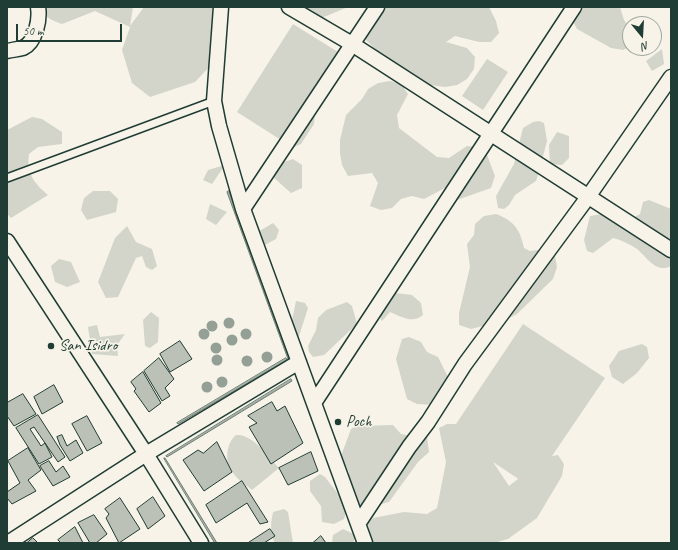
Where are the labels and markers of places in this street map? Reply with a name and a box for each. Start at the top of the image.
place label: San Isidro [59,336,117,356]
marker: San Isidro [46,341,56,351]
place label: Poch [346,412,372,432]
marker: Poch [333,417,343,427]

